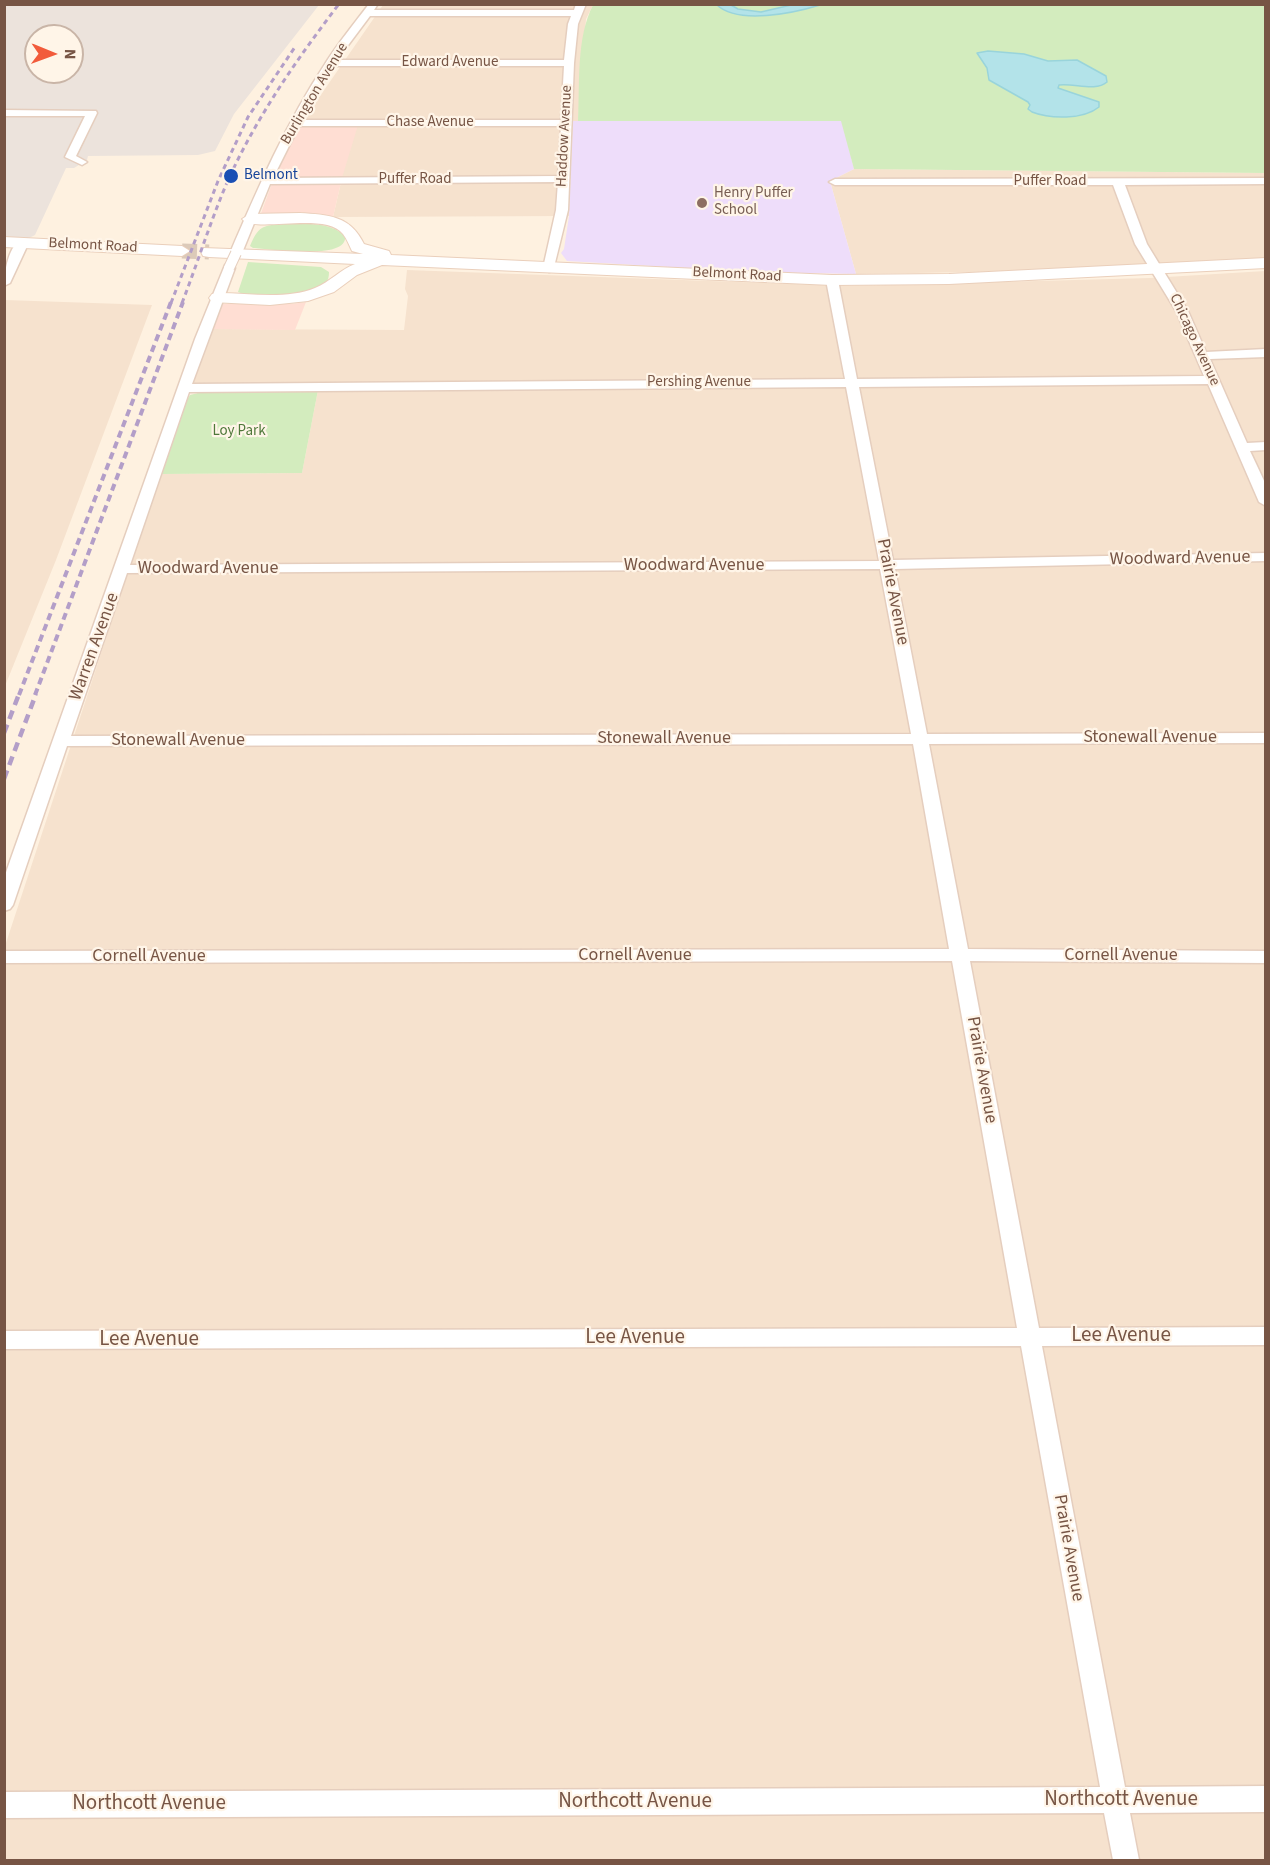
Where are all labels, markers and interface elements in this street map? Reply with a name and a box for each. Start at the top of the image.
north arrow [24,24,84,84]
street label: Burlington Avenue [277,40,353,148]
text: N [59,49,81,60]
street label: Edward Avenue [402,54,498,72]
street label: Haddow Avenue [553,85,577,187]
street label: Chase Avenue [386,114,474,132]
marker: Belmont [222,167,240,185]
place label: Belmont [244,167,298,185]
street label: Puffer Road [379,171,451,189]
street label: Puffer Road [1014,173,1086,191]
place label: Henry Puffer School [714,185,793,220]
marker: Henry Puffer School [695,196,709,210]
street label: Belmont Road [48,235,138,257]
street label: Belmont Road [692,264,782,286]
street label: Chicago Avenue [1165,291,1223,389]
street label: Pershing Avenue [647,374,751,392]
park label: Loy Park [212,423,266,441]
street label: Prairie Avenue [871,537,913,647]
street label: Woodward Avenue [1110,547,1250,571]
street label: Woodward Avenue [624,555,764,577]
street label: Woodward Avenue [138,558,278,580]
street label: Warren Avenue [66,590,124,704]
street label: Stonewall Avenue [1083,727,1217,749]
street label: Stonewall Avenue [597,728,731,750]
street label: Stonewall Avenue [111,730,245,752]
street label: Cornell Avenue [578,945,692,967]
street label: Cornell Avenue [1064,945,1178,967]
street label: Cornell Avenue [92,946,206,968]
street label: Prairie Avenue [961,1015,1001,1125]
street label: Lee Avenue [1071,1323,1171,1349]
street label: Lee Avenue [585,1325,685,1351]
street label: Lee Avenue [99,1327,199,1353]
street label: Prairie Avenue [1048,1493,1088,1603]
street label: Northcott Avenue [1044,1787,1198,1813]
street label: Northcott Avenue [558,1789,712,1815]
street label: Northcott Avenue [72,1791,226,1817]

